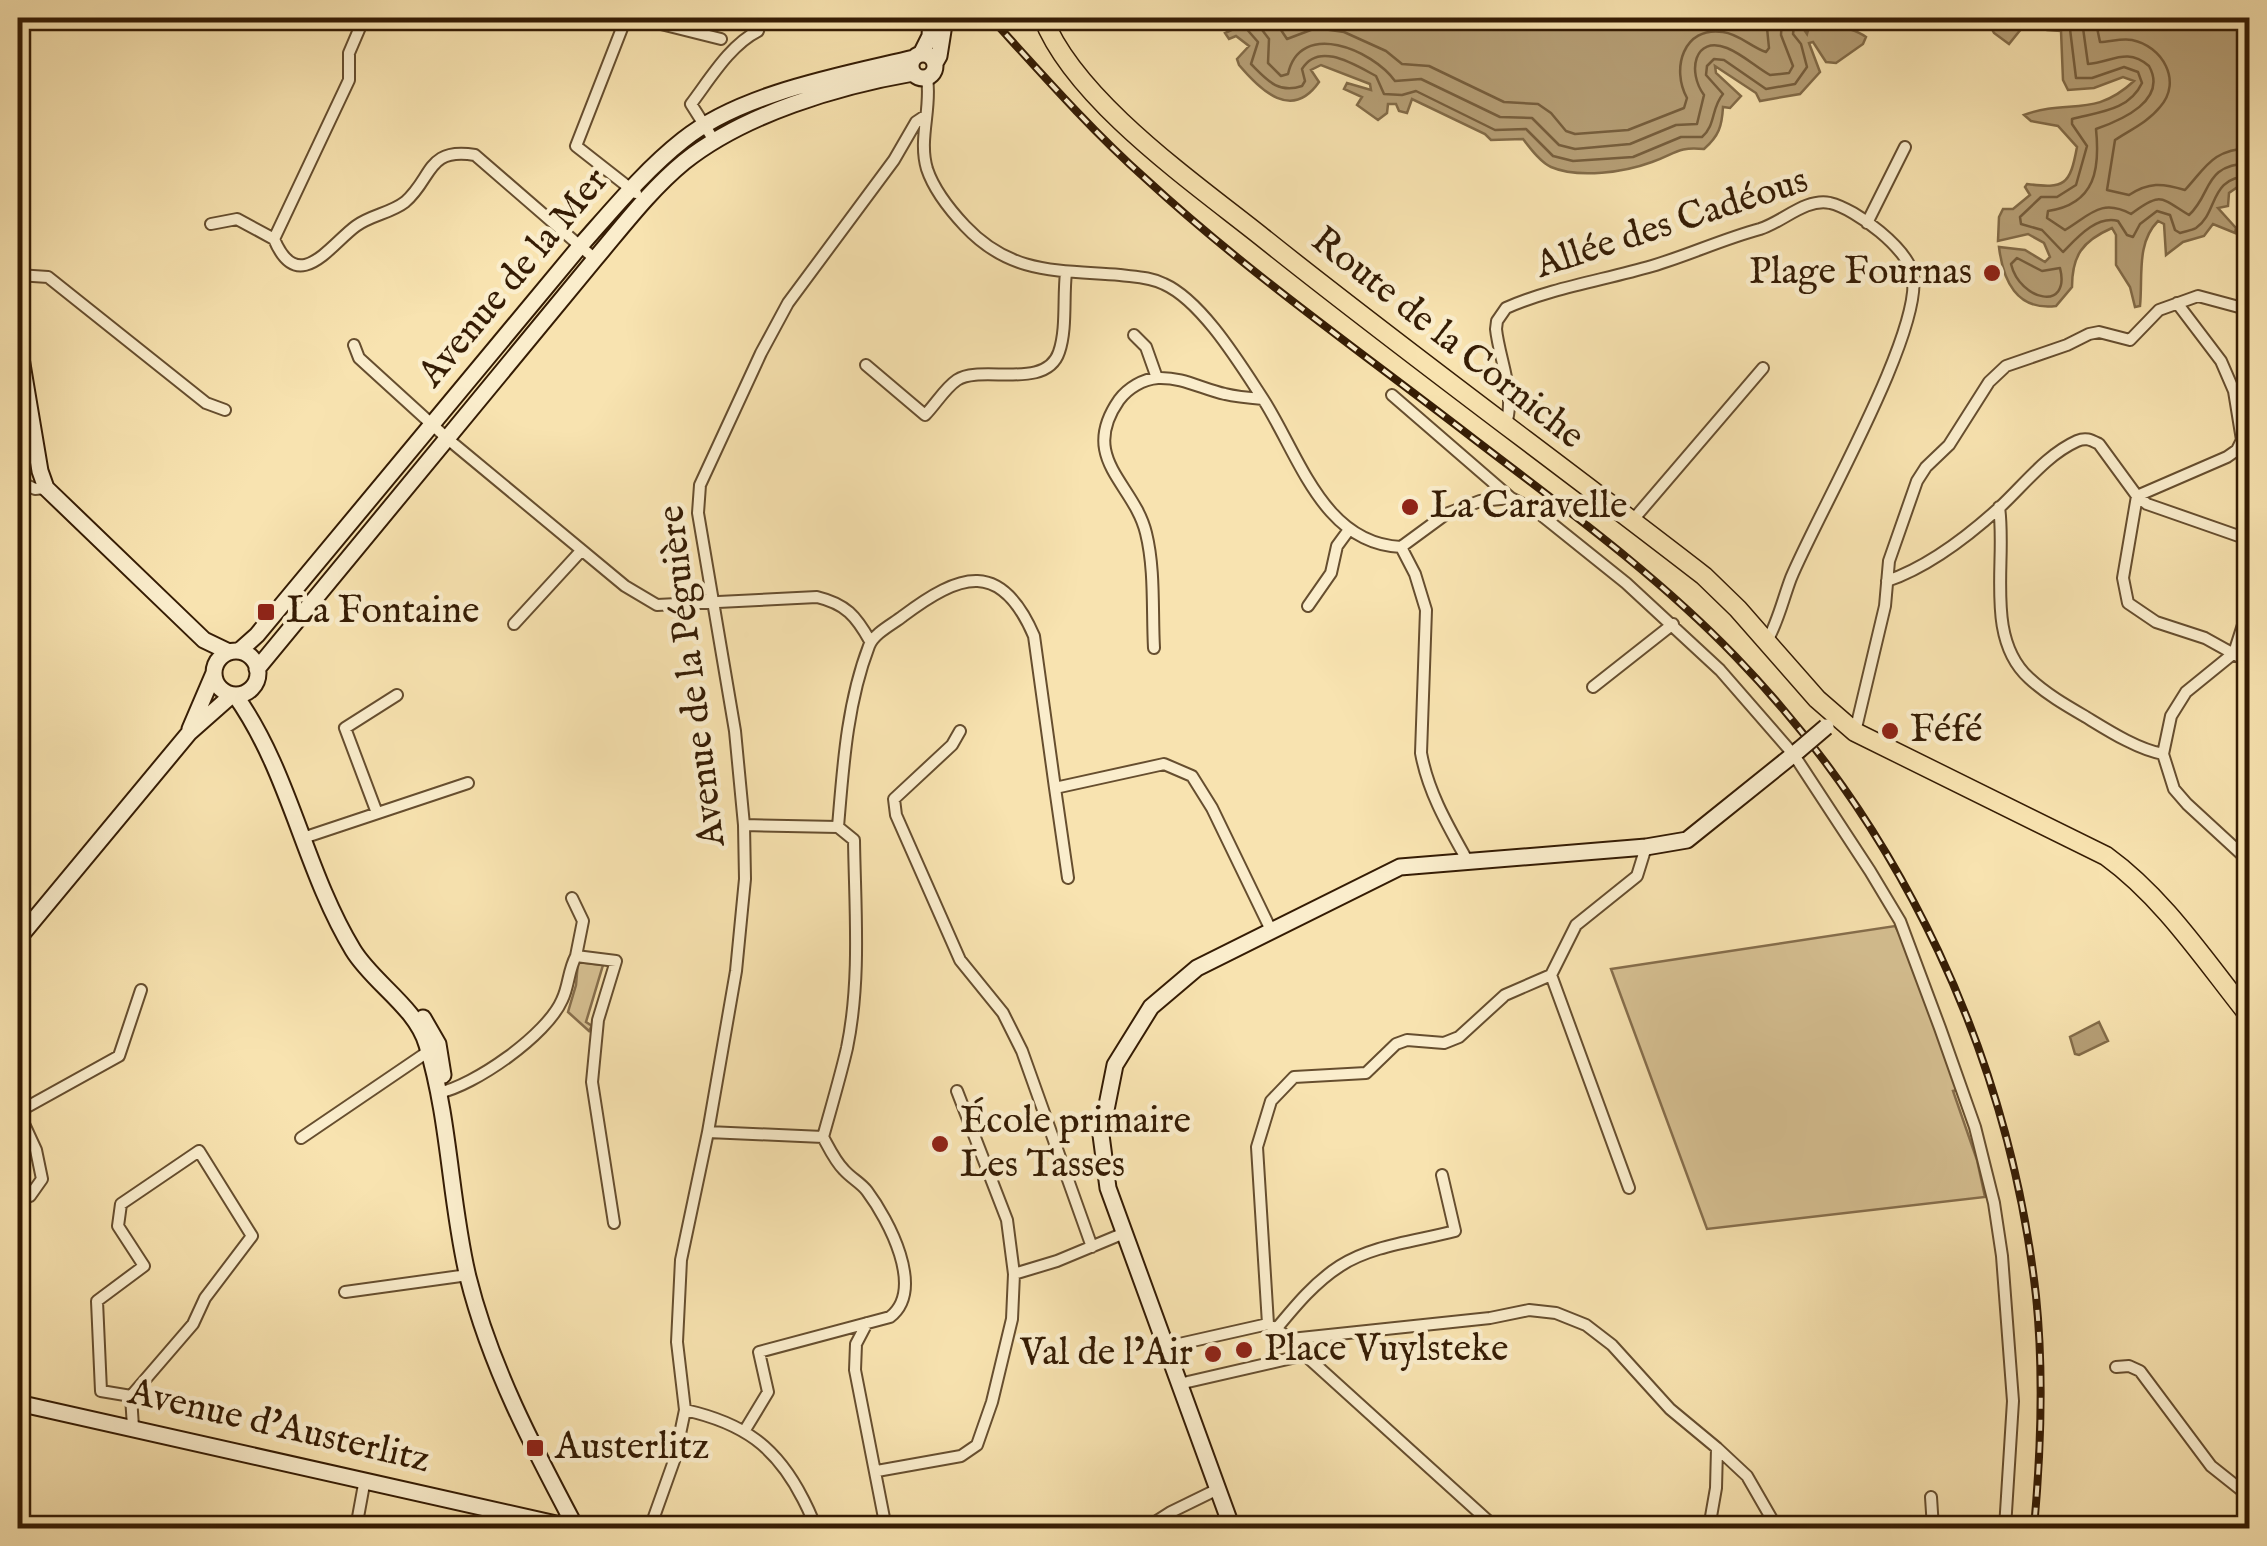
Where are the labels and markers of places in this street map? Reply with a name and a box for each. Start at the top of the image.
place label: Plage Fournas [1749,249,1972,297]
marker: Plage Fournas [1981,262,2003,284]
place label: La Caravelle [1430,483,1627,531]
marker: La Caravelle [1399,496,1421,518]
place label: La Fontaine [286,588,479,636]
marker: La Fontaine [255,601,277,623]
place label: Féfé [1910,707,1982,755]
marker: Féfé [1879,720,1901,742]
place label: École primaire Les Tasses [960,1097,1191,1190]
marker: École primaire Les Tasses [929,1133,951,1155]
place label: Place Vuylsteke [1264,1326,1509,1374]
place label: Val de l’Air [1019,1330,1193,1378]
marker: Place Vuylsteke [1233,1339,1255,1361]
marker: Val de l’Air [1202,1343,1224,1365]
place label: Austerlitz [554,1424,709,1472]
marker: Austerlitz [524,1437,546,1459]

